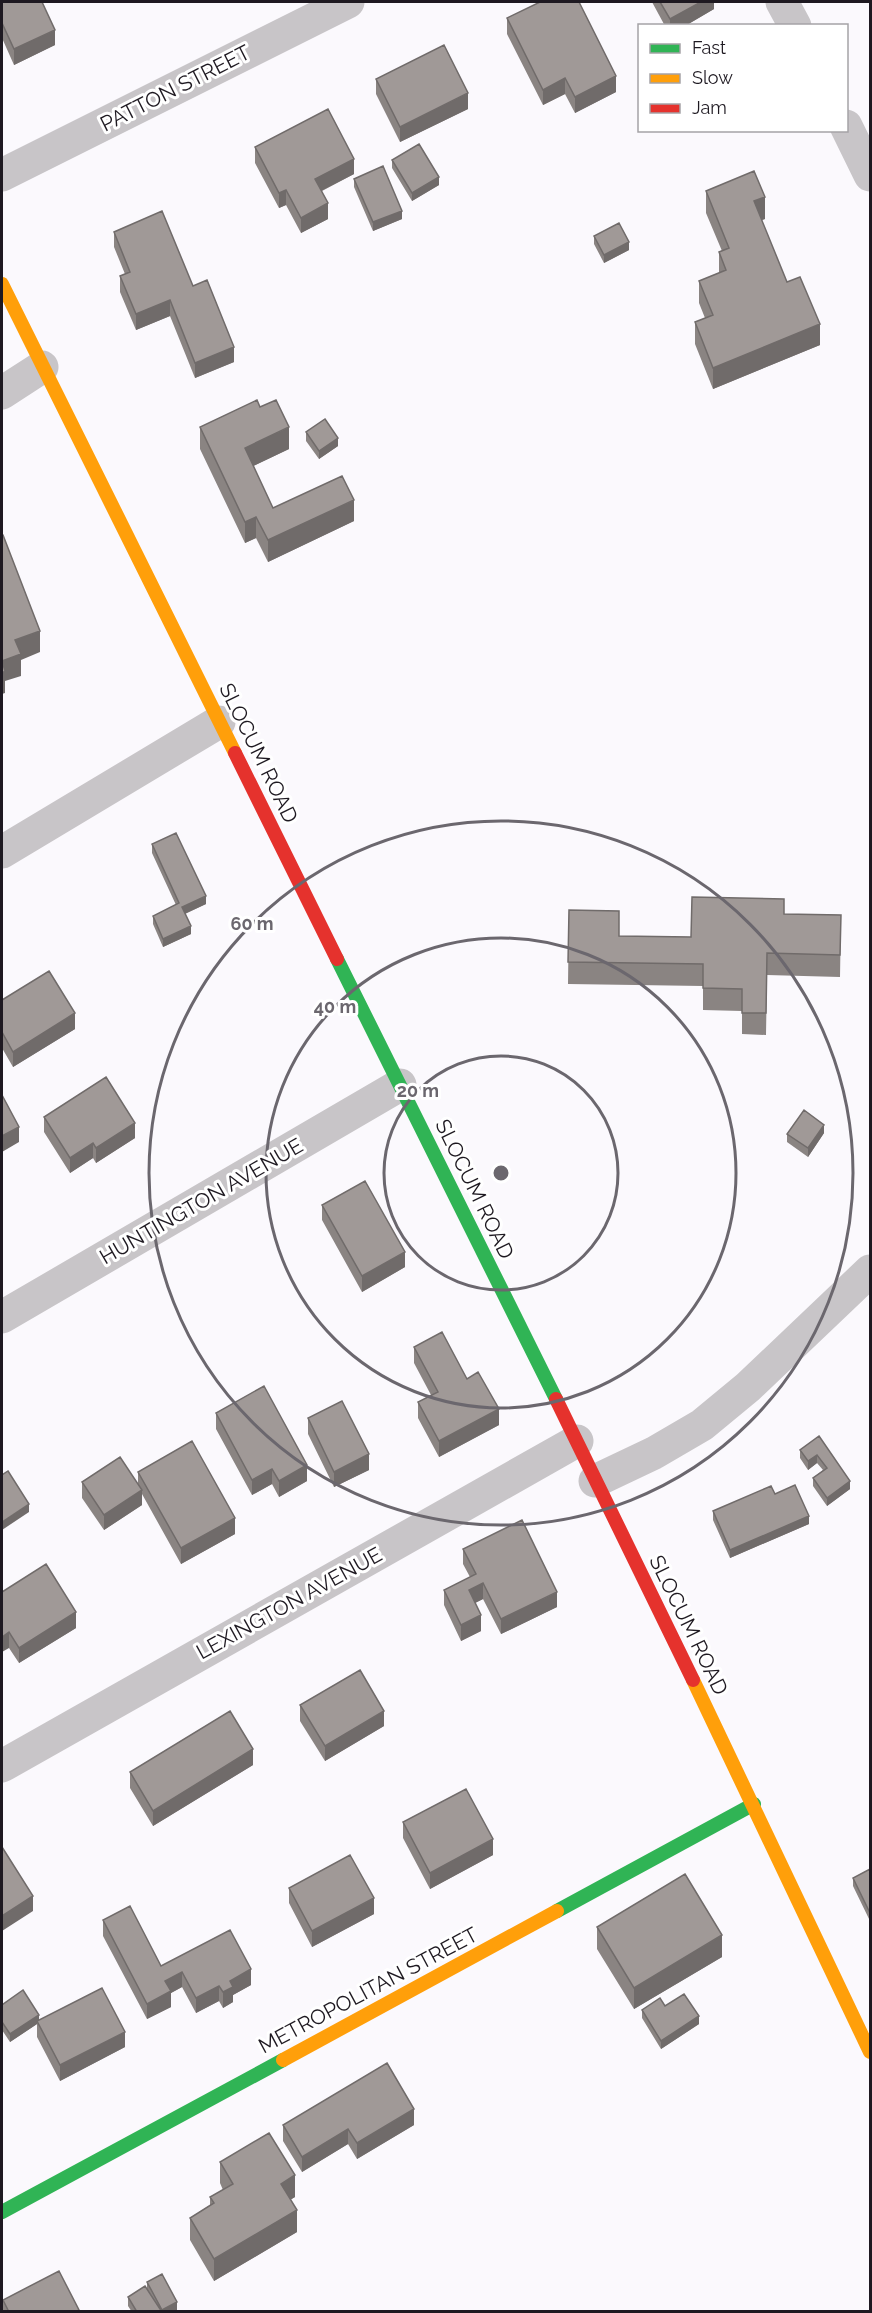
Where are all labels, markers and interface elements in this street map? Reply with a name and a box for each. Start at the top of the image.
legend [638,24,848,132]
text: Fast [692,37,726,58]
street label: PATTON STREET [96,39,254,137]
text: Slow [692,67,733,88]
text: Jam [692,97,727,118]
street label: SLOCUM ROAD [214,679,304,827]
text: 60 m [230,913,274,934]
text: 40 m [314,996,356,1017]
text: 20 m [397,1080,439,1101]
street label: SLOCUM ROAD [430,1115,520,1263]
street label: HUNTINGTON AVENUE [95,1133,307,1269]
centre of rings [491,1163,511,1183]
street label: LEXINGTON AVENUE [192,1542,386,1664]
street label: SLOCUM ROAD [644,1551,734,1699]
street label: METROPOLITAN STREET [254,1921,482,2058]

